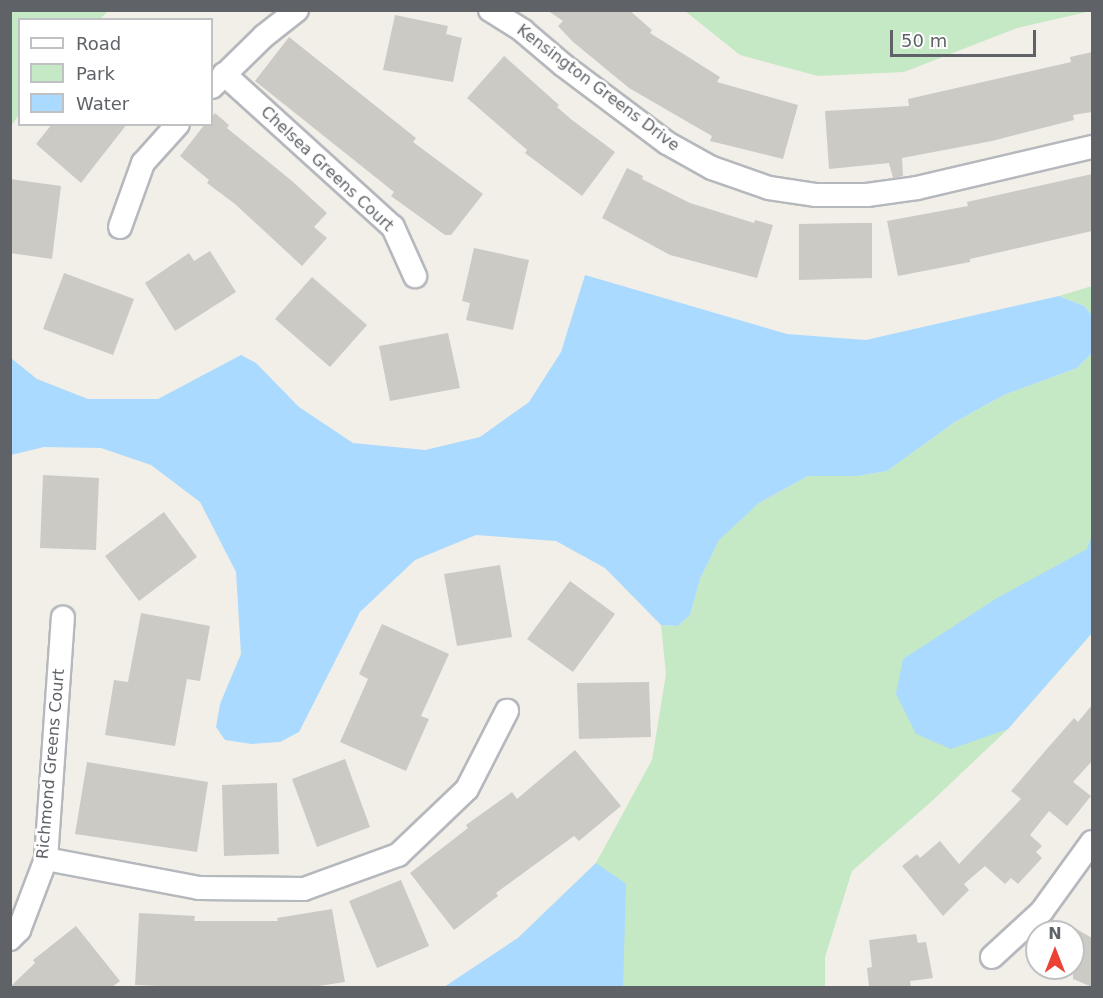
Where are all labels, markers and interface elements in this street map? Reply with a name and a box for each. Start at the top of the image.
legend [18,18,213,126]
scale bar [893,18,1038,56]
street label: Kensington Greens Drive [513,21,683,155]
text: 50 m [901,30,947,51]
text: Road [76,33,121,54]
text: Park [76,63,115,84]
text: Water [76,93,129,114]
street label: Chelsea Greens Court [257,102,397,236]
street label: Richmond Greens Court [33,668,69,860]
north arrow [1025,920,1085,980]
text: N [1048,924,1062,943]

